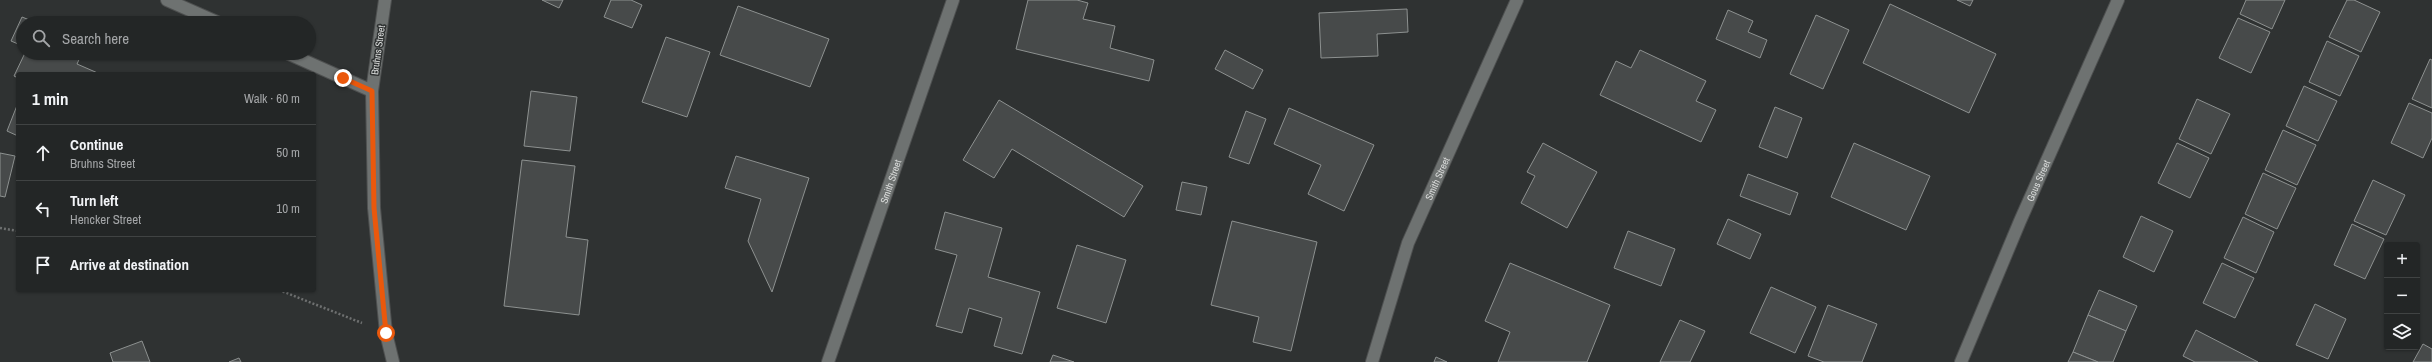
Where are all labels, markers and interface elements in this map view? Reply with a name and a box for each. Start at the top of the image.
search box [16,16,316,60]
street label: Bruhns Street [368,24,388,76]
icon: search [30,27,52,49]
text: Search here [62,28,129,49]
route end [334,69,352,87]
text: 1 min [32,87,68,110]
text: Walk · 60 m [244,90,300,107]
text: Continue [70,134,123,155]
icon: ahead [32,142,54,164]
text: 50 m [276,144,300,161]
street label: Smith Street [1422,154,1452,202]
text: Bruhns Street [70,155,135,172]
street label: Smith Street [877,157,904,205]
street label: Gous Street [2023,157,2053,203]
text: Turn left [70,190,118,211]
icon: left [32,198,54,220]
text: 10 m [276,200,300,217]
text: Hencker Street [70,211,141,228]
map controls [2384,242,2420,350]
button: + [2384,242,2420,278]
icon: arrive [32,254,54,276]
text: Arrive at destination [70,254,189,275]
button: − [2384,278,2420,314]
button: layers [2384,314,2420,350]
route start [377,324,395,342]

